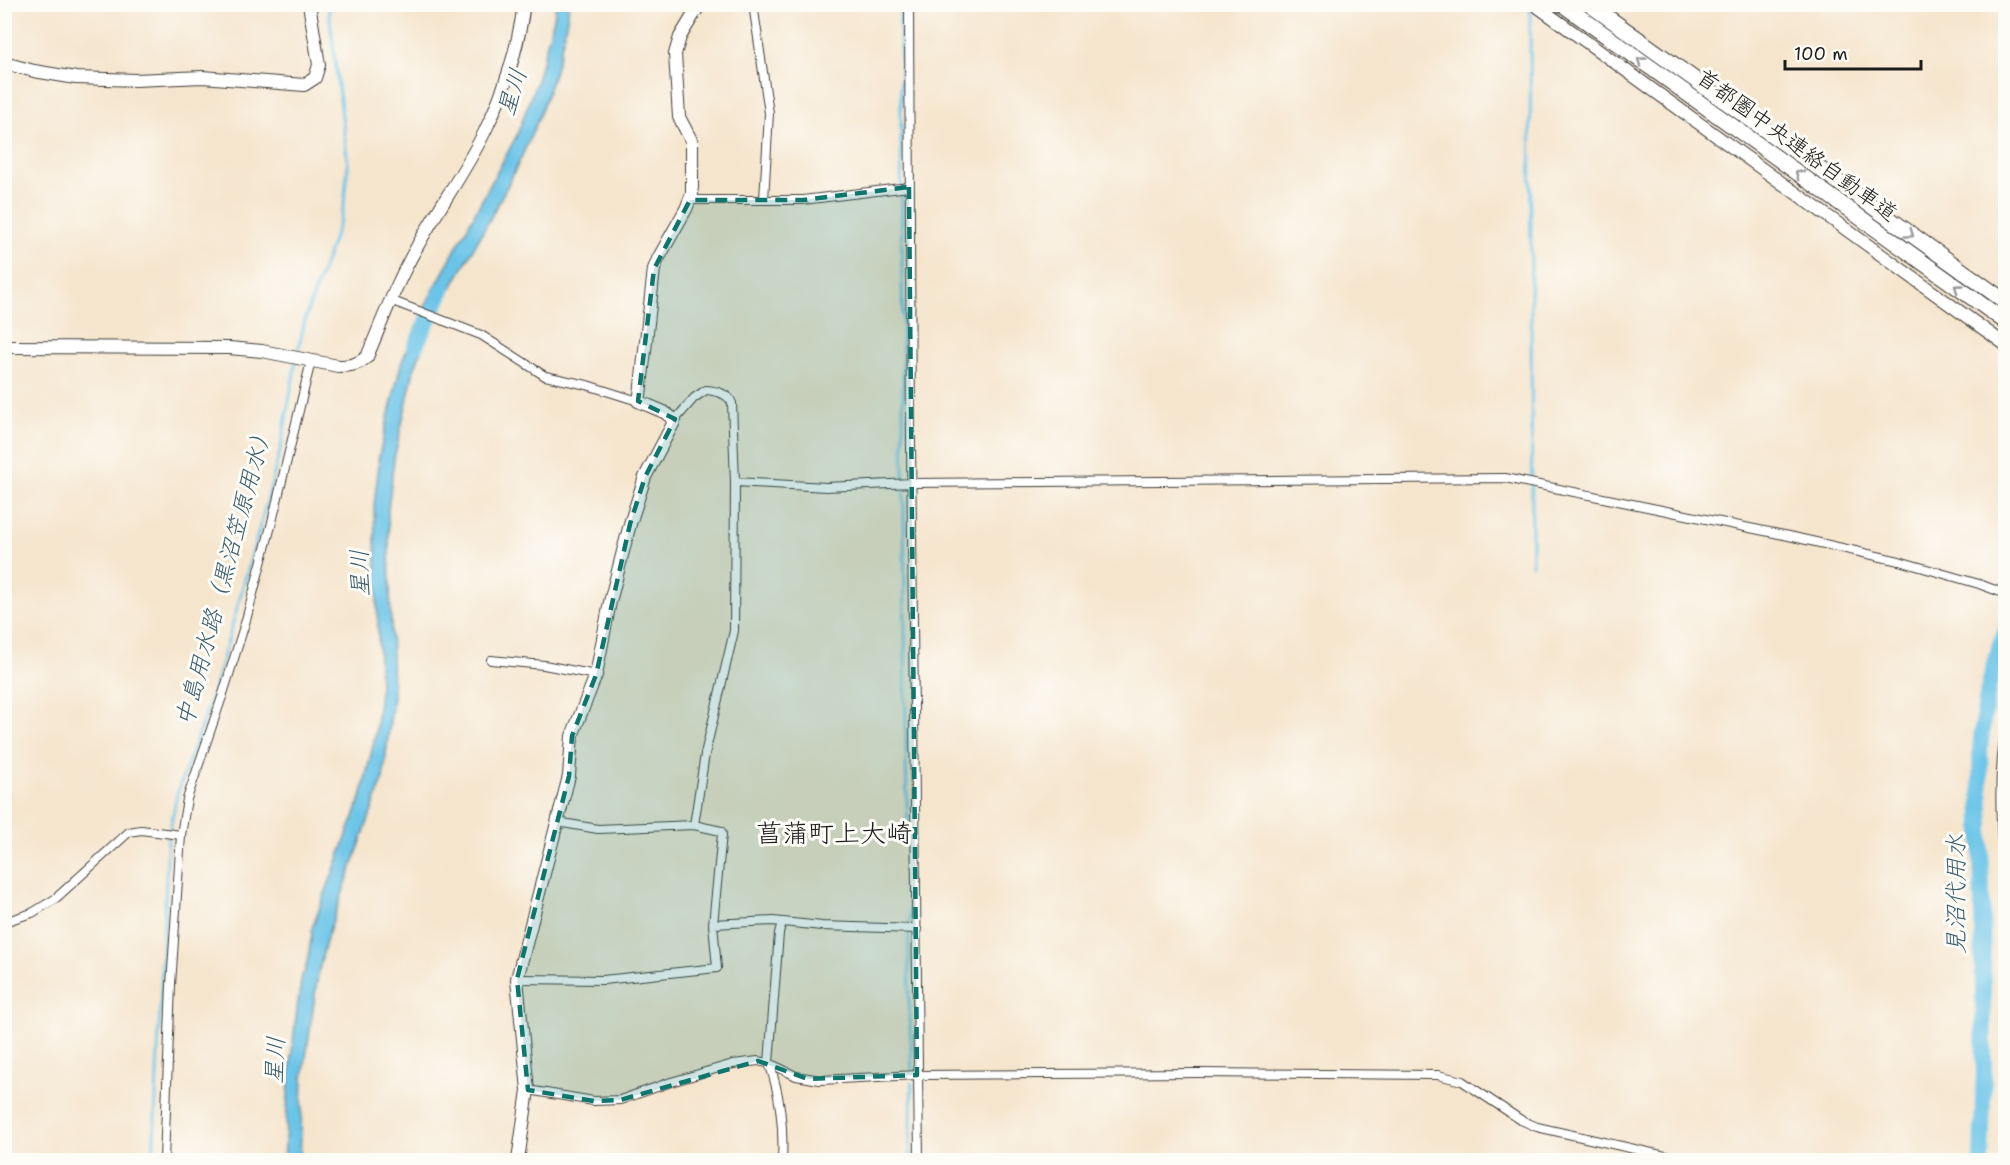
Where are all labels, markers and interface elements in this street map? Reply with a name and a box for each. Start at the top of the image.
scale bar [1785,33,1922,71]
text: 100 m [1794,42,1848,66]
one-way arrow [1636,57,1647,68]
street label: 首都圏中央連絡自動車道 [1691,62,1903,228]
water label: 星川 [490,64,534,120]
one-way arrow [1795,170,1806,181]
one-way arrow [1903,227,1914,238]
one-way arrow [1953,284,1964,295]
water label: 中島用水路（黒沼笠原用水） [168,420,280,730]
water label: 星川 [343,548,377,598]
district label: 菖蒲町上大崎 [756,815,912,850]
water label: 見沼代用水 [1940,834,1972,954]
water label: 星川 [258,1035,292,1085]

